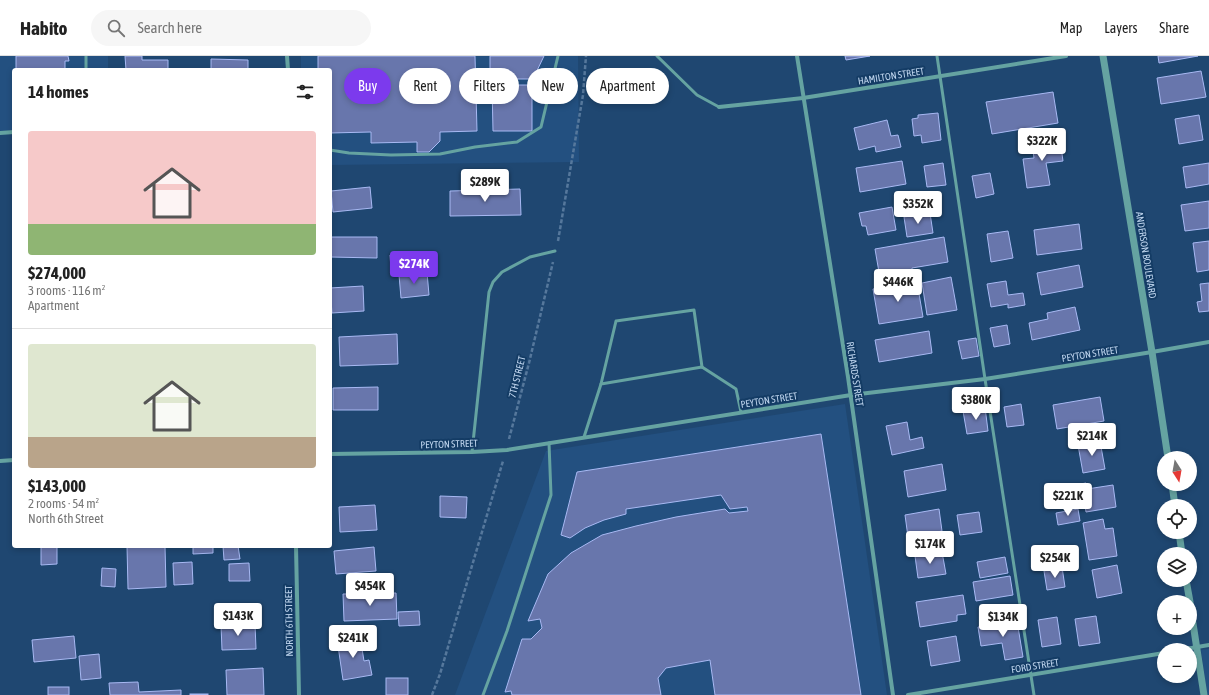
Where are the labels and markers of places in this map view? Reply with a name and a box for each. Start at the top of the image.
pin: $322K [1014,128,1070,162]
pin: $289K [457,169,513,203]
pin: $352K [890,191,946,225]
pin: $274K [386,251,442,285]
pin: $446K [870,269,926,303]
pin: $380K [948,387,1004,421]
pin: $214K [1064,423,1120,457]
pin: $221K [1040,483,1096,517]
pin: $174K [902,531,958,565]
pin: $254K [1027,545,1083,579]
pin: $454K [342,573,398,607]
pin: $143K [210,603,266,637]
pin: $134K [975,604,1031,638]
pin: $241K [325,625,381,659]

